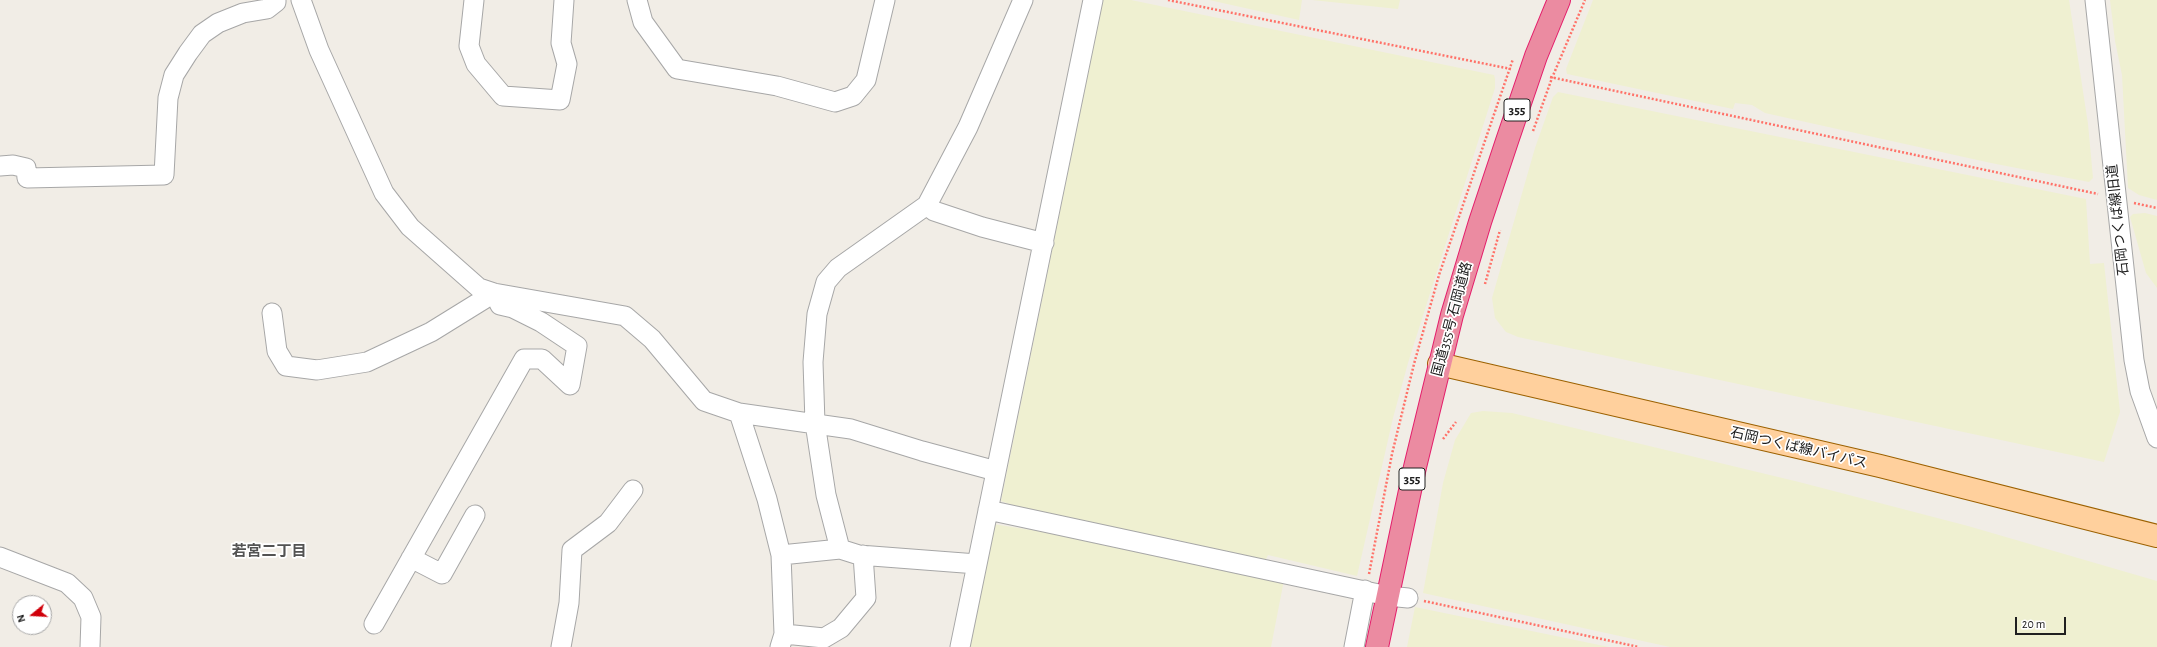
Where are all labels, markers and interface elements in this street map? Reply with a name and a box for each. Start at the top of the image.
road number: 355 [1504,99,1530,121]
street label: 石岡つくば線旧道 [2104,163,2132,277]
street label: 国道355号 石岡道路 [1429,260,1475,378]
street label: 石岡つくば線バイパス [1729,424,1869,472]
road number: 355 [1399,468,1425,490]
district label: 若宮二丁目 [232,542,306,560]
north arrow [12,595,52,635]
scale bar [2017,609,2068,635]
text: N [15,613,27,624]
text: 20 m [2022,618,2045,630]

